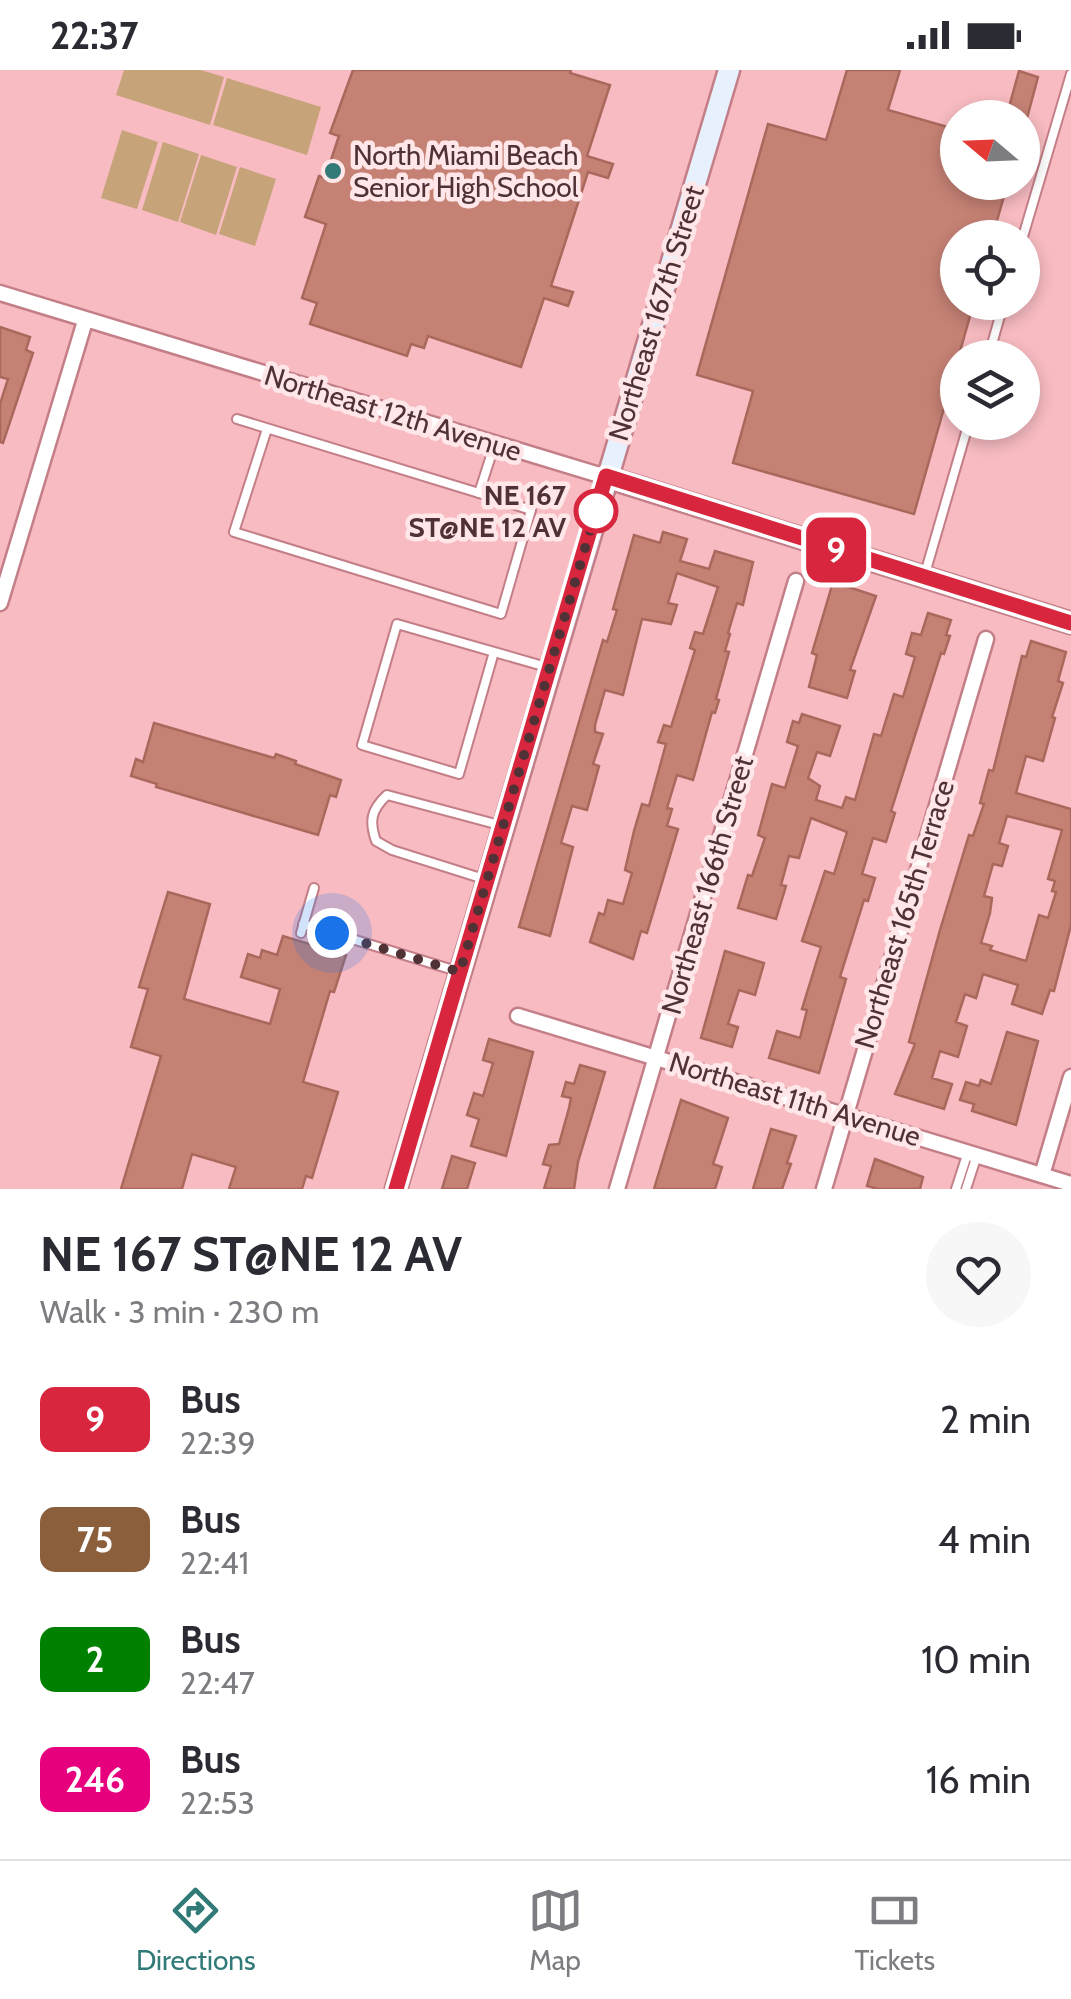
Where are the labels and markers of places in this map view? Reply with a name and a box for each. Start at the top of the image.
place label: North Miami Beach Senior High School [353,138,579,204]
marker: North Miami Beach Senior High School [322,160,344,182]
place label: NE 167 ST@NE 12 AV [409,478,567,544]
marker: NE 167 ST@NE 12 AV [575,490,617,532]

